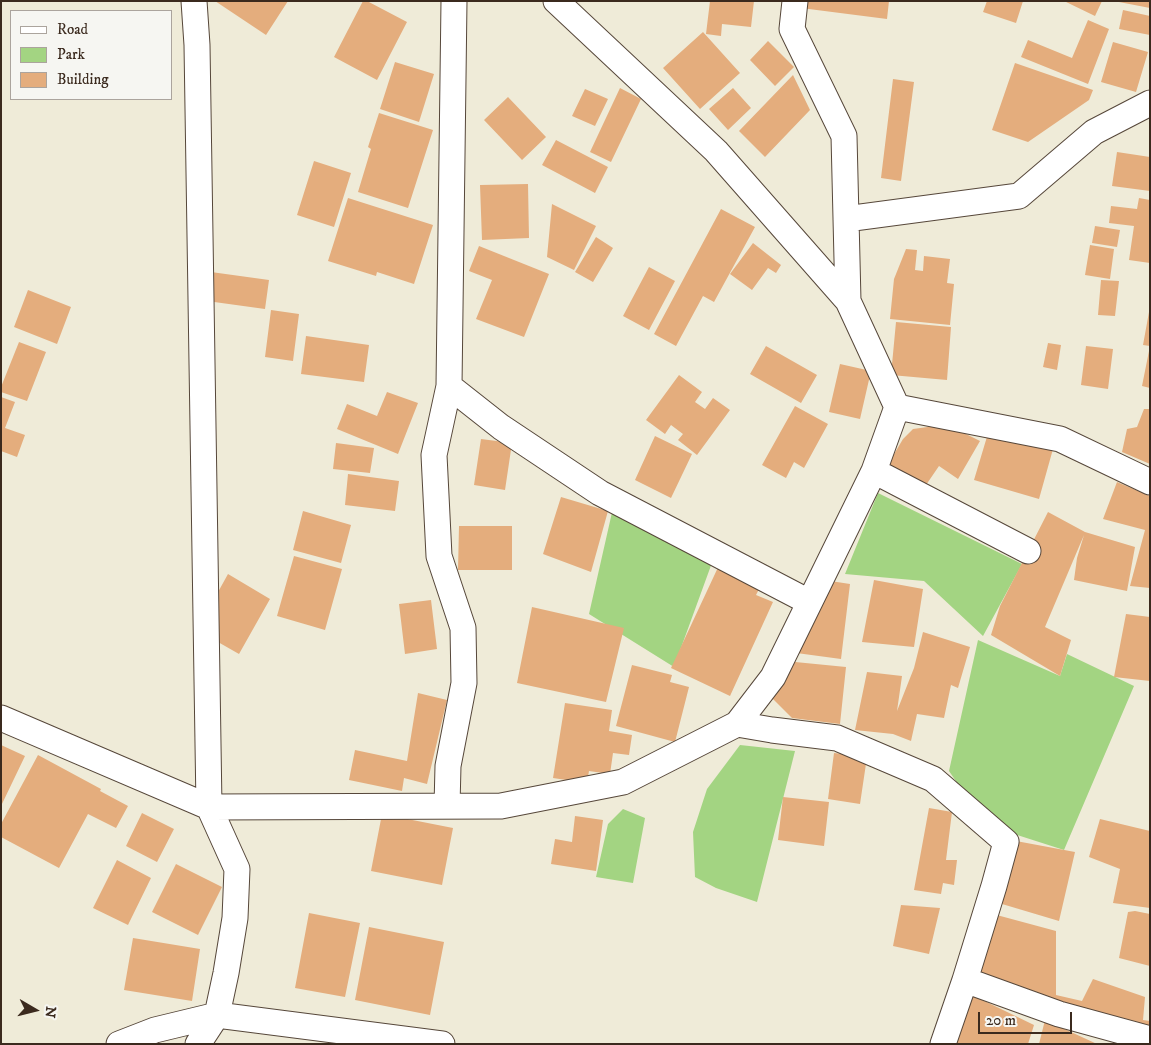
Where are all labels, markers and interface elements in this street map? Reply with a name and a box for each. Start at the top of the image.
legend [10,10,172,100]
text: Road [57,20,88,39]
text: Park [57,45,85,64]
text: Building [57,70,109,89]
north arrow [10,985,60,1035]
scale bar [981,1002,1075,1034]
text: N [40,1005,60,1019]
text: 20 m [986,1011,1016,1030]

